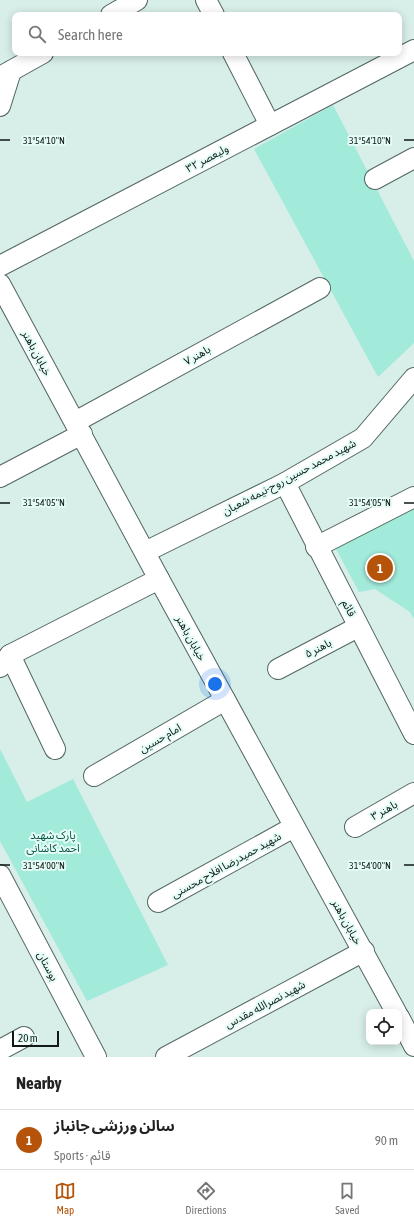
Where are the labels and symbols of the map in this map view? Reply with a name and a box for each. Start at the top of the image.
text: 31°54'10"N [23,135,65,146]
text: 31°54'10"N [349,135,391,146]
street label: ولیعصر ۳۲ [184,142,231,175]
street label: خیابان باهنر [19,327,54,379]
street label: باهنر ۷ [182,343,213,368]
street label: شهید محمد حسین روح-نیمه شعبان [220,436,359,519]
text: 31°54'05"N [23,497,65,508]
text: 31°54'05"N [349,497,391,508]
pin: 1 [367,553,393,583]
street label: قائم [337,598,358,620]
street label: خیابان باهنر [172,613,209,664]
street label: باهنر ۵ [303,636,334,661]
your location [205,674,225,694]
street label: امام حسین [137,721,184,757]
street label: باهنر ۳ [369,798,400,823]
park label: پارک شهید احمد کاشانی [26,829,80,855]
street label: شهید حمیدرضا افلاح محسنی [169,830,284,902]
text: 31°54'00"N [23,860,65,871]
text: 31°54'00"N [349,860,391,871]
street label: خیابان باهنر [328,897,365,948]
street label: بوستان [34,949,61,983]
street label: شهید نصرالله مقدس [223,978,308,1031]
scale bar [12,1029,59,1048]

